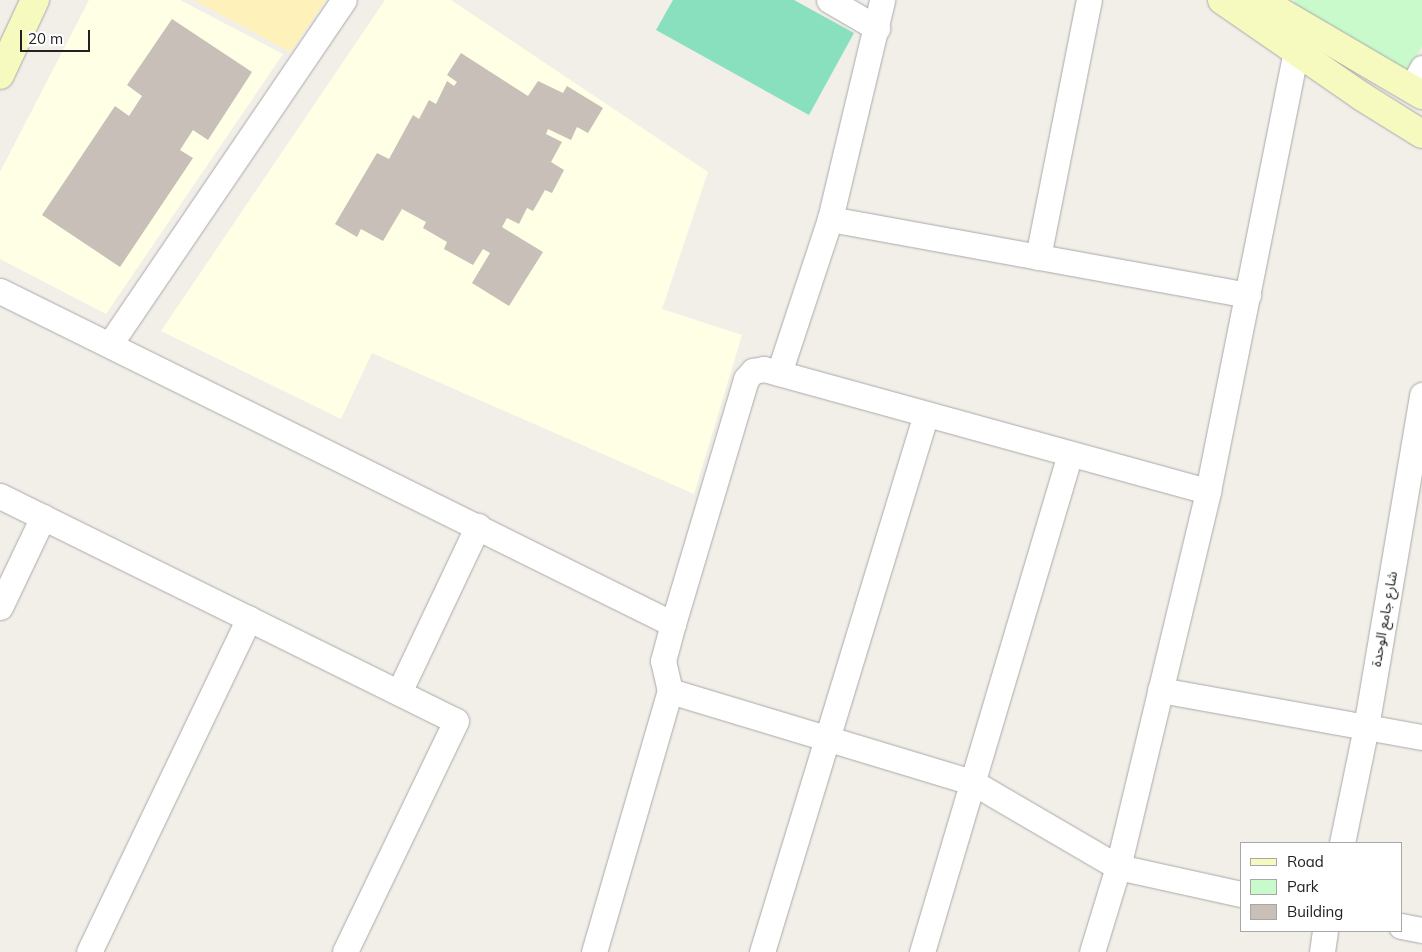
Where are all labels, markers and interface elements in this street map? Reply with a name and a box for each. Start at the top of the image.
scale bar [22,20,92,52]
text: 20 m [28,29,63,48]
street label: شارع جامع الوحدة [1367,570,1401,668]
legend [1240,842,1402,932]
text: Road [1287,852,1324,871]
text: Park [1287,877,1319,896]
text: Building [1287,902,1343,921]

